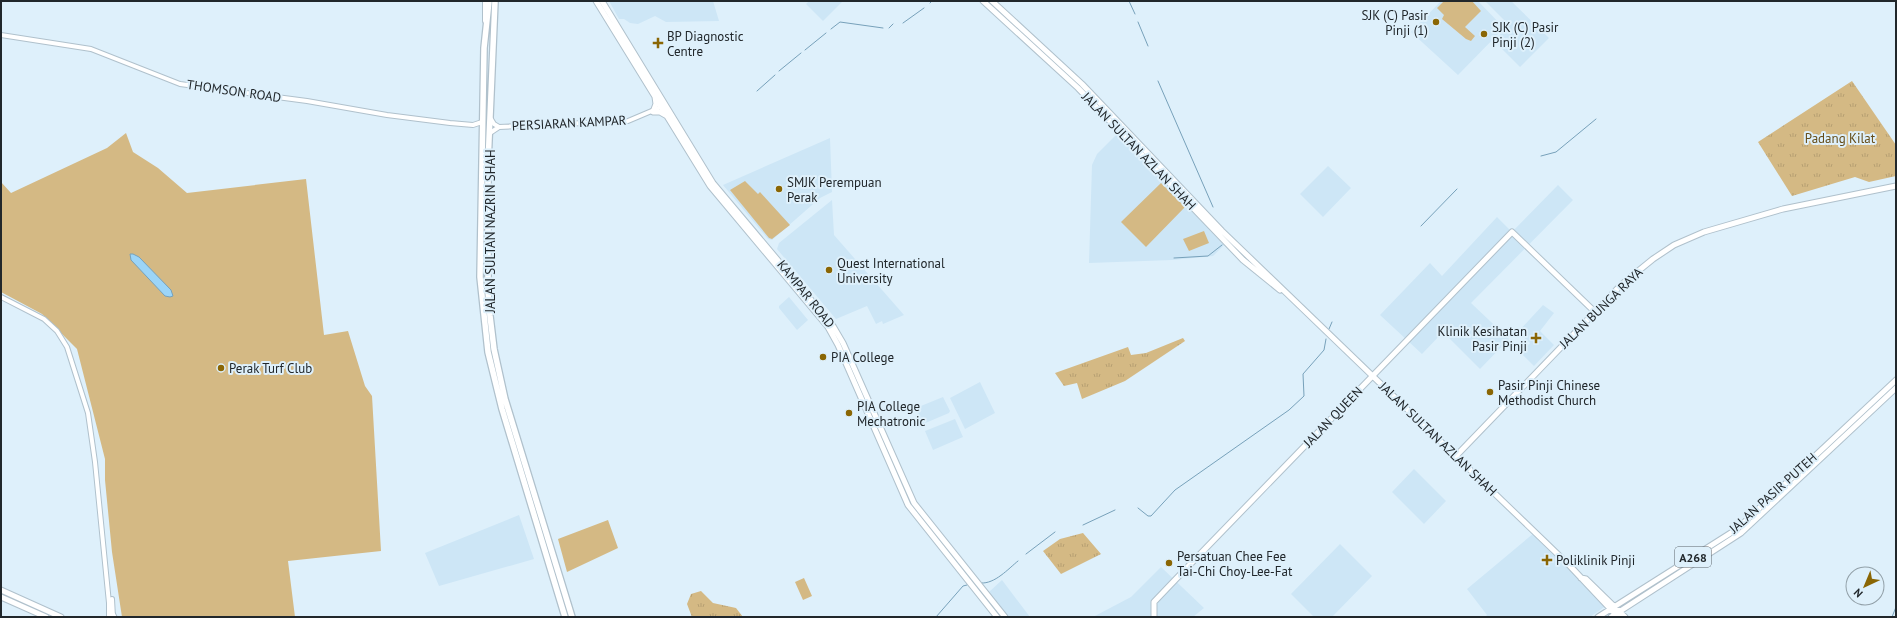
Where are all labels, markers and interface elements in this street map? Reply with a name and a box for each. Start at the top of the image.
place label: SJK (C) Pasir Pinji (1) [1361,7,1429,39]
marker: SJK (C) Pasir Pinji (1) [1431,17,1441,27]
place label: SJK (C) Pasir Pinji (2) [1492,19,1559,51]
place label: BP Diagnostic Centre [667,28,744,60]
marker: SJK (C) Pasir Pinji (2) [1479,29,1489,39]
marker: BP Diagnostic Centre [652,37,664,49]
street label: THOMSON ROAD [186,76,282,106]
street label: JALAN SULTAN AZLAN SHAH [1078,88,1200,214]
street label: PERSIARAN KAMPAR [511,111,627,134]
park label: Padang Kilat [1805,130,1876,147]
street label: JALAN SULTAN NAZRIN SHAH [482,149,499,314]
place label: SMJK Perempuan Perak [787,174,882,206]
marker: SMJK Perempuan Perak [774,184,784,194]
place label: Quest International University [837,255,945,287]
street label: KAMPAR ROAD [773,257,839,331]
street label: JALAN BUNGA RAYA [1555,264,1647,353]
marker: Quest International University [824,265,834,275]
place label: Klinik Kesihatan Pasir Pinji [1437,323,1527,355]
marker: Klinik Kesihatan Pasir Pinji [1530,332,1542,344]
place label: PIA College [831,349,894,366]
marker: PIA College [818,352,828,362]
place label: Perak Turf Club [229,360,312,377]
marker: Perak Turf Club [216,363,226,373]
place label: Pasir Pinji Chinese Methodist Church [1498,377,1600,409]
street label: JALAN SULTAN AZLAN SHAH [1375,378,1501,500]
street label: JALAN QUEEN [1299,383,1366,452]
marker: Pasir Pinji Chinese Methodist Church [1485,387,1495,397]
place label: PIA College Mechatronic [857,398,926,430]
marker: PIA College Mechatronic [844,408,854,418]
street label: JALAN PASIR PUTEH [1725,449,1821,538]
road number: A268 [1675,547,1711,567]
place label: Persatuan Chee Fee Tai-Chi Choy-Lee-Fat [1177,548,1293,580]
place label: Poliklinik Pinji [1556,552,1635,569]
marker: Poliklinik Pinji [1541,554,1553,566]
marker: Persatuan Chee Fee Tai-Chi Choy-Lee-Fat [1164,558,1174,568]
north arrow [1845,566,1885,606]
text: N [1851,586,1866,601]

